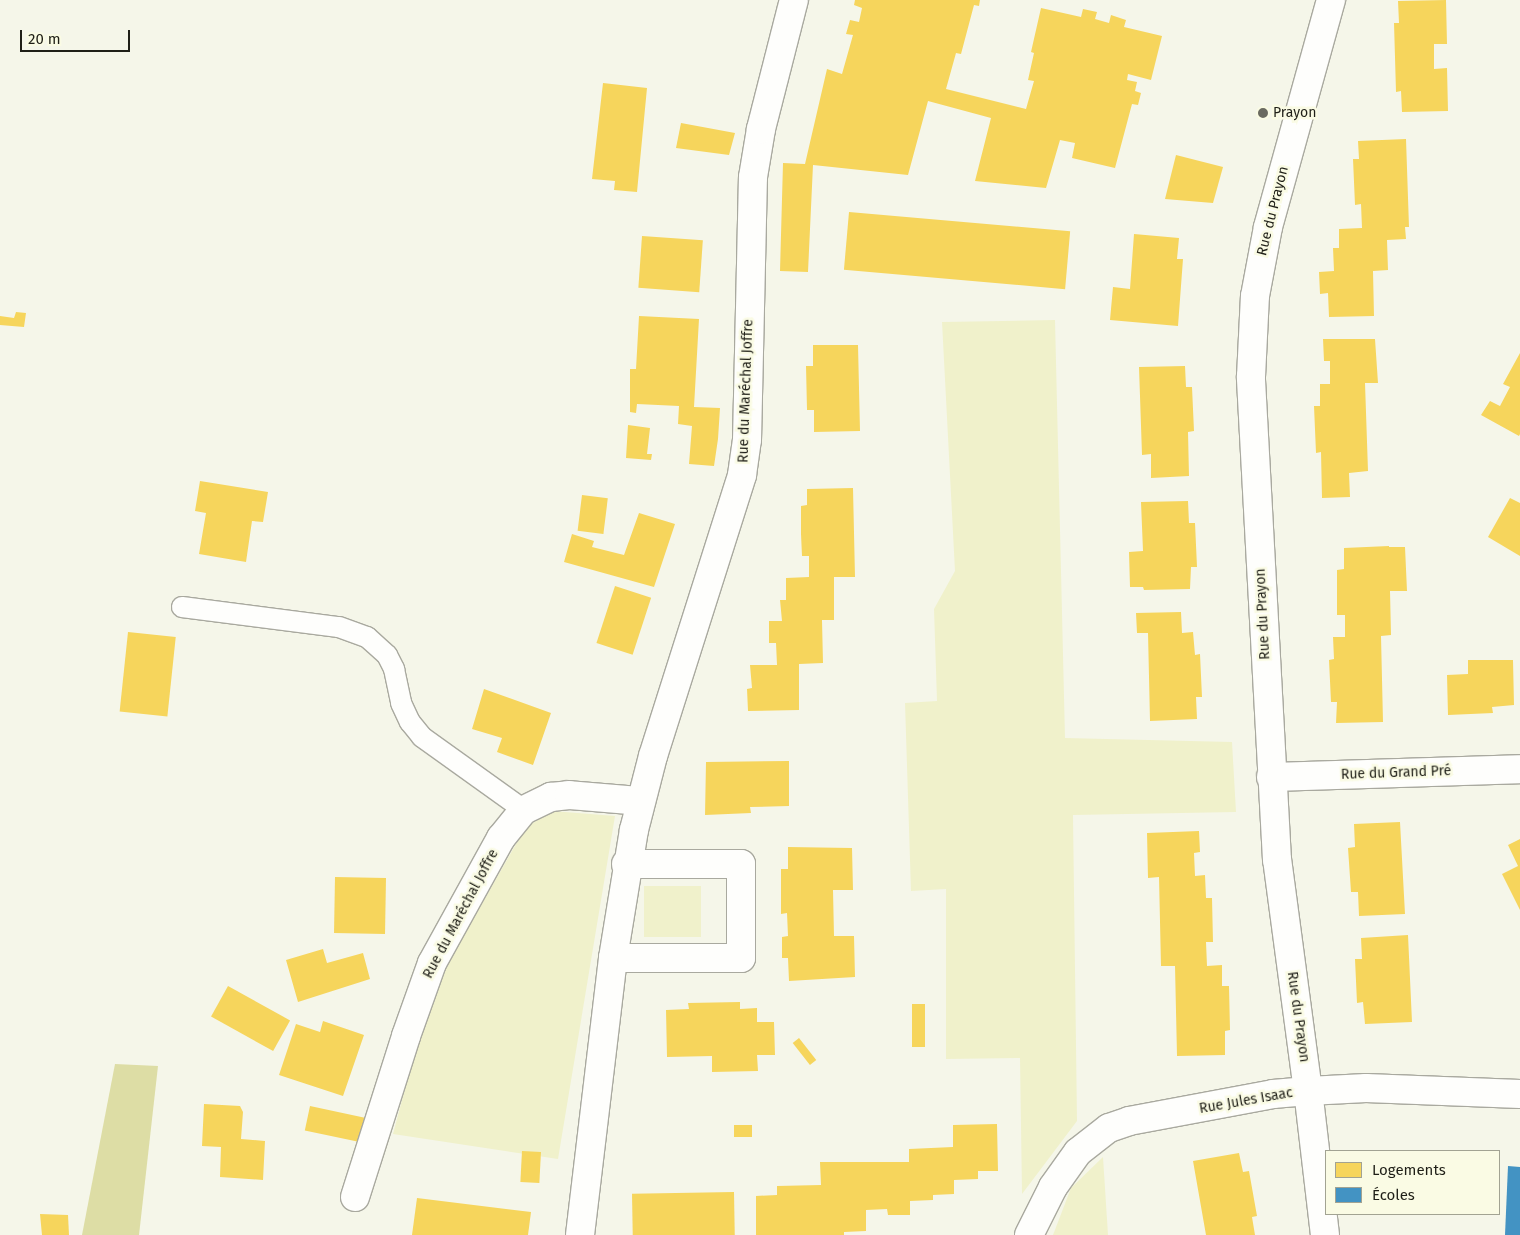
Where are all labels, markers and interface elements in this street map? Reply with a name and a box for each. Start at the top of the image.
scale bar [22,20,132,52]
text: 20 m [28,30,61,48]
place label: Prayon [1273,105,1316,121]
marker: Prayon [1257,107,1269,119]
street label: Rue du Prayon [1254,165,1292,257]
street label: Rue du Maréchal Joffre [735,319,757,463]
street label: Rue du Prayon [1252,568,1274,660]
street label: Rue du Grand Pré [1341,763,1451,783]
street label: Rue du Maréchal Joffre [420,847,502,981]
street label: Rue du Prayon [1283,970,1313,1064]
street label: Rue Jules Isaac [1198,1085,1294,1117]
legend [1325,1150,1500,1215]
text: Logements [1372,1161,1446,1179]
text: Écoles [1372,1186,1415,1204]

